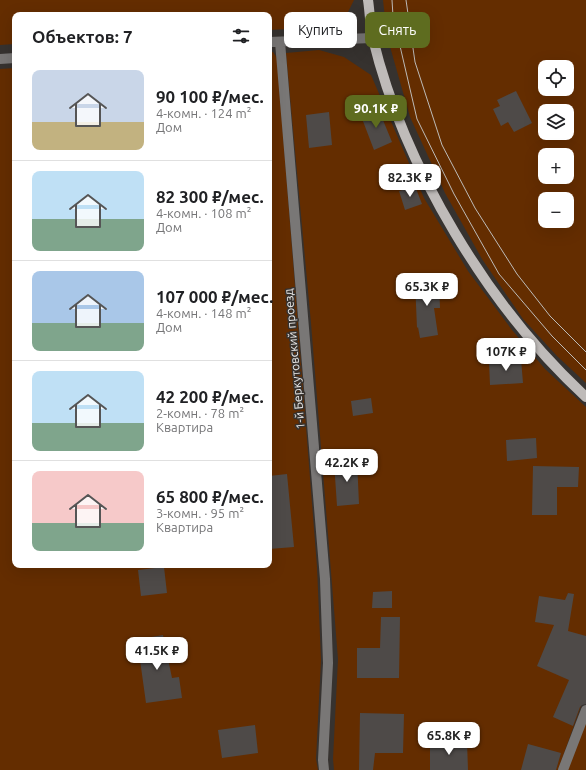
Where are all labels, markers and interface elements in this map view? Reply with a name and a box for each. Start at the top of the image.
chip: Купить [284,12,357,48]
chip: Снять [365,12,430,48]
icon: filters [230,25,252,47]
text: Объектов: 7 [32,27,132,46]
map controls [538,60,574,228]
button: locate [538,60,574,96]
icon: home [64,86,112,134]
text: 90 100 ₽/мес. [156,87,264,106]
pin: 90.1K ₽ [339,95,413,129]
text: 90.1K ₽ [354,101,398,115]
button: layers [538,104,574,140]
text: 4-комн. · 124 m² [156,106,251,120]
text: Дом [156,120,182,134]
button: + [538,148,574,184]
pin: 82.3K ₽ [373,164,447,198]
text: 82.3K ₽ [388,170,432,184]
icon: home [64,187,112,235]
text: 82 300 ₽/мес. [156,187,264,206]
button: − [538,192,574,228]
text: 4-комн. · 108 m² [156,206,251,220]
text: Дом [156,220,182,234]
pin: 65.3K ₽ [390,273,464,307]
text: 65.3K ₽ [405,279,449,293]
icon: home [64,287,112,335]
text: 107 000 ₽/мес. [156,287,273,306]
street label: 1-й Беркутовский проезд [281,288,307,430]
text: 4-комн. · 148 m² [156,306,251,320]
text: Дом [156,320,182,334]
pin: 107K ₽ [473,338,539,372]
text: 107K ₽ [485,344,527,358]
icon: home [64,387,112,435]
text: 42 200 ₽/мес. [156,387,264,406]
text: 2-комн. · 78 m² [156,406,244,420]
text: Квартира [156,420,213,434]
pin: 42.2K ₽ [310,449,384,483]
text: 42.2K ₽ [325,455,369,469]
icon: home [64,487,112,535]
text: 65 800 ₽/мес. [156,487,264,506]
text: 3-комн. · 95 m² [156,506,244,520]
text: Квартира [156,520,213,534]
pin: 41.5K ₽ [120,637,194,671]
text: 41.5K ₽ [135,643,179,657]
pin: 65.8K ₽ [412,722,486,756]
text: 65.8K ₽ [427,728,471,742]

